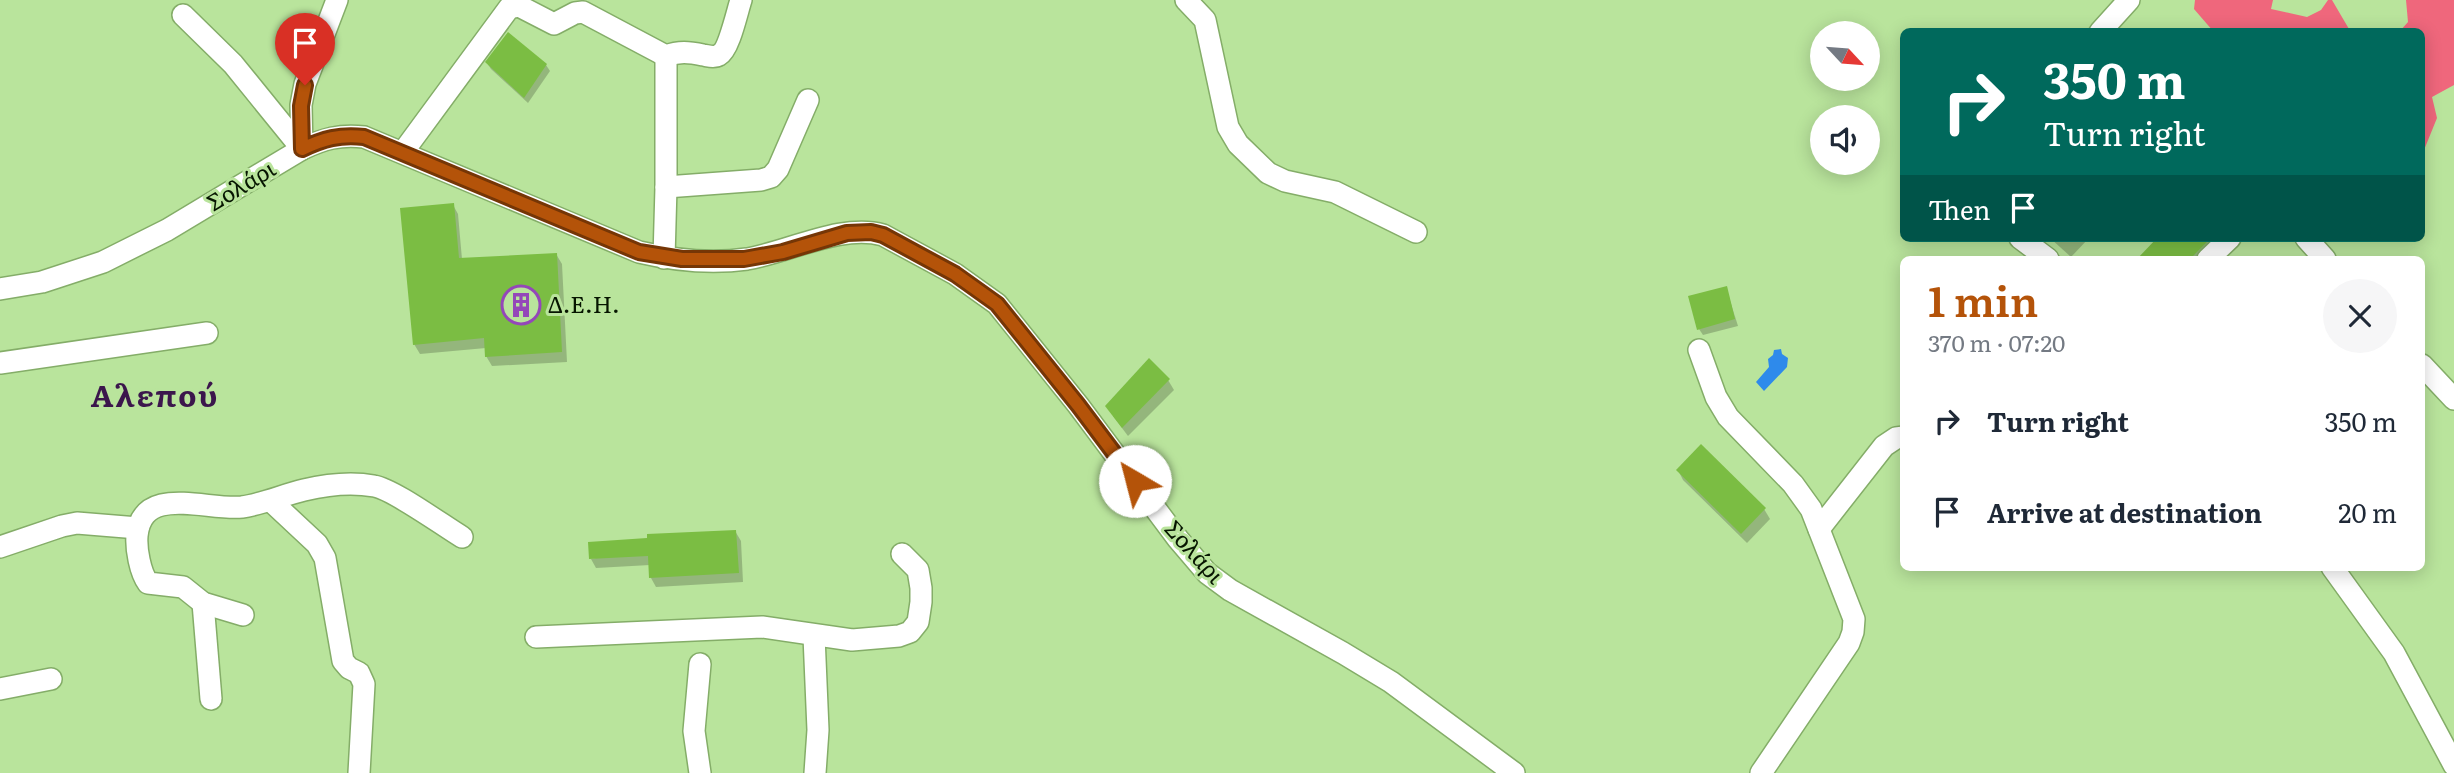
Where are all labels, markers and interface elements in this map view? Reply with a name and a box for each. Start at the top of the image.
pin [275,13,335,85]
north arrow [1810,21,1880,91]
map controls [1810,21,1880,175]
icon: arrive [286,24,324,62]
text: 350 m [2043,41,2186,114]
icon: right [1928,56,2019,147]
button: sound [1810,105,1880,175]
text: Turn right [2043,108,2205,156]
street label: Σολάρι [199,150,281,218]
text: Then [1928,189,1990,228]
icon: arrive [2004,189,2042,227]
text: 1 min [1928,268,2038,330]
button: close [2323,279,2397,353]
building icon: Δ.Ε.Η. [500,284,542,326]
place label: Δ.Ε.Η. [548,286,620,320]
text: 370 m · 07:20 [1928,325,2065,359]
district label: Αλεπού [91,372,219,416]
text: Turn right [1987,401,2129,440]
text: 350 m [2324,401,2397,440]
icon: right [1928,402,1966,440]
position arrow [1098,444,1172,518]
text: Arrive at destination [1987,492,2262,531]
text: 20 m [2338,492,2397,531]
icon: arrive [1928,493,1966,531]
street label: Σολάρι [1158,511,1233,590]

